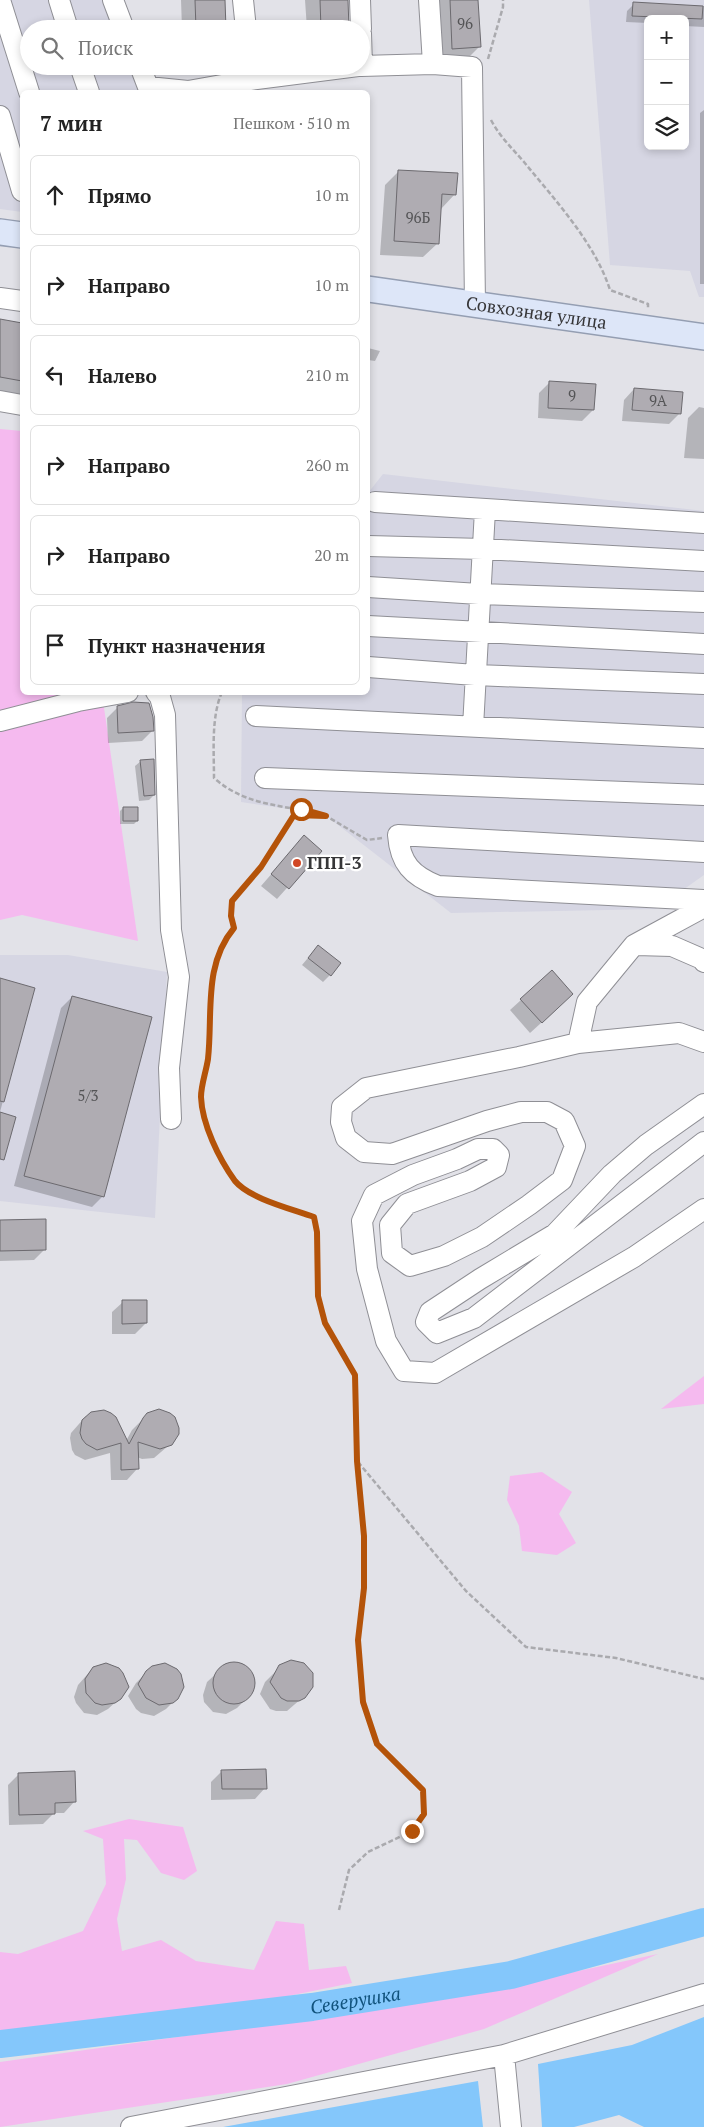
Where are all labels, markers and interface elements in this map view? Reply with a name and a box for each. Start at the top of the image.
house number: 96 [457,13,473,33]
map controls [644,15,689,150]
button: + [644,15,689,60]
search box [20,20,370,75]
icon: search [38,34,66,62]
text: Поиск [78,35,133,60]
button: − [644,60,689,105]
button: layers [644,105,689,150]
text: 7 мин [40,109,102,137]
text: Пешком · 510 m [233,112,350,134]
icon: ahead [41,181,69,209]
text: Прямо [88,183,151,208]
text: 10 m [314,184,349,206]
house number: 96Б [406,207,431,227]
icon: right [41,271,69,299]
text: Направо [88,273,170,298]
text: 10 m [314,274,349,296]
street label: Совхозная улица [464,290,608,334]
icon: left [41,361,69,389]
text: Налево [88,363,157,388]
text: 210 m [306,364,349,386]
house number: 9 [568,385,576,405]
house number: 9А [649,390,668,410]
icon: right [41,451,69,479]
text: Направо [88,453,170,478]
text: 260 m [306,454,349,476]
icon: right [41,541,69,569]
text: Направо [88,543,170,568]
text: 20 m [314,544,349,566]
icon: arrive [41,631,69,659]
text: Пункт назначения [88,633,265,658]
route start [290,798,313,821]
place label: ГПП-3 [307,850,362,874]
marker: ГПП-3 [291,857,303,869]
house number: 5/3 [77,1085,99,1105]
route end [401,1820,424,1843]
water label: Северушка [308,1980,402,2019]

